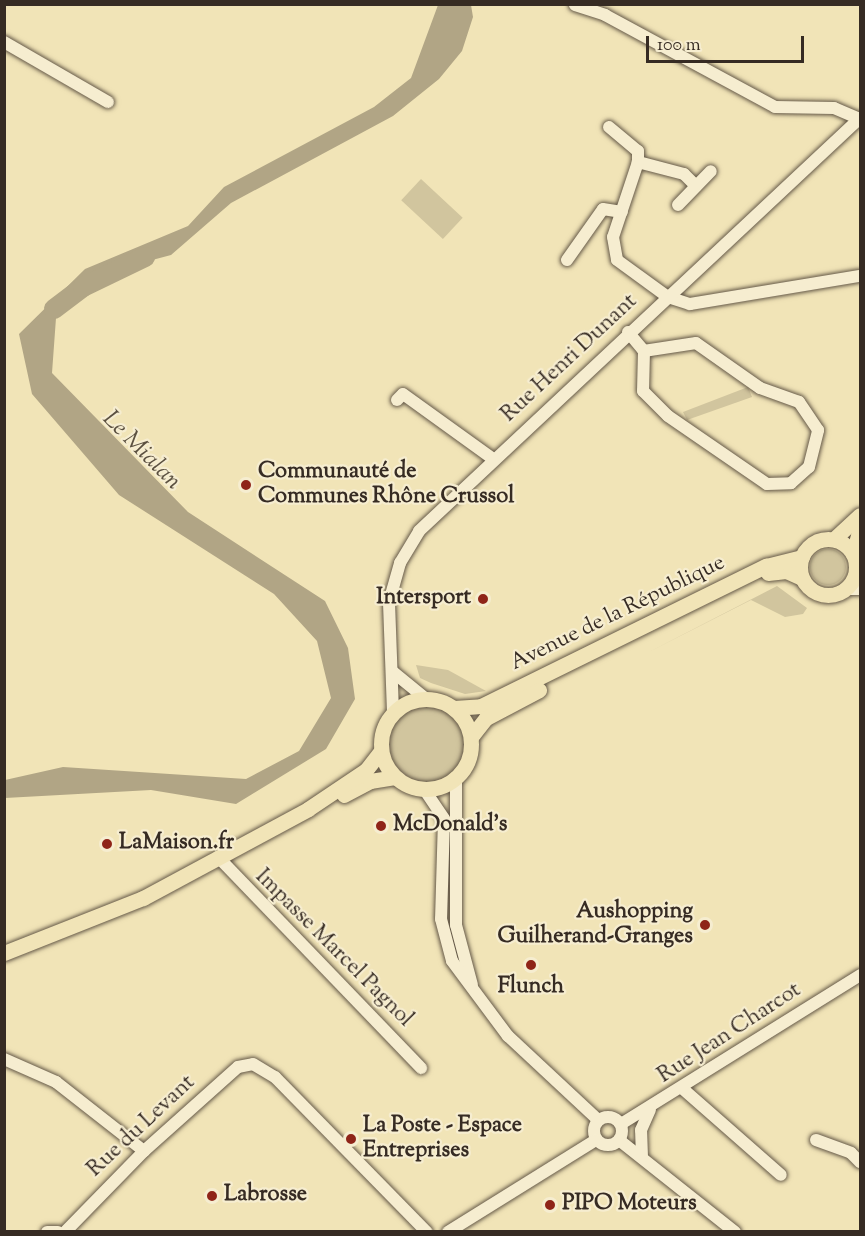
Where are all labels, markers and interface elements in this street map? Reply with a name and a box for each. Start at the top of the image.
scale bar [649,24,806,62]
text: 100 m [657,33,701,59]
street label: Rue Henri Dunant [497,289,643,429]
water label: Le Mialan [95,405,187,497]
place label: Communauté de Communes Rhône Crussol [258,459,514,511]
marker: Communauté de Communes Rhône Crussol [239,478,253,492]
street label: Avenue de la République [506,551,730,677]
place label: Intersport [376,586,471,612]
marker: Intersport [476,592,490,606]
place label: McDonald's [393,813,507,839]
marker: McDonald's [374,819,388,833]
place label: LaMaison.fr [119,831,234,857]
marker: LaMaison.fr [100,837,114,851]
street label: Impasse Marcel Pagnol [249,865,417,1033]
place label: Aushopping Guilherand-Granges [497,899,693,950]
marker: Aushopping Guilherand-Granges [698,918,712,932]
marker: Flunch [524,958,538,972]
place label: Flunch [498,975,564,1001]
street label: Rue Jean Charcot [653,978,807,1090]
street label: Rue du Levant [83,1070,201,1184]
place label: La Poste - Espace Entreprises [363,1113,522,1164]
marker: La Poste - Espace Entreprises [344,1132,358,1146]
place label: Labrosse [224,1183,307,1209]
marker: Labrosse [205,1189,219,1203]
place label: PIPO Moteurs [562,1192,697,1218]
marker: PIPO Moteurs [543,1198,557,1212]

